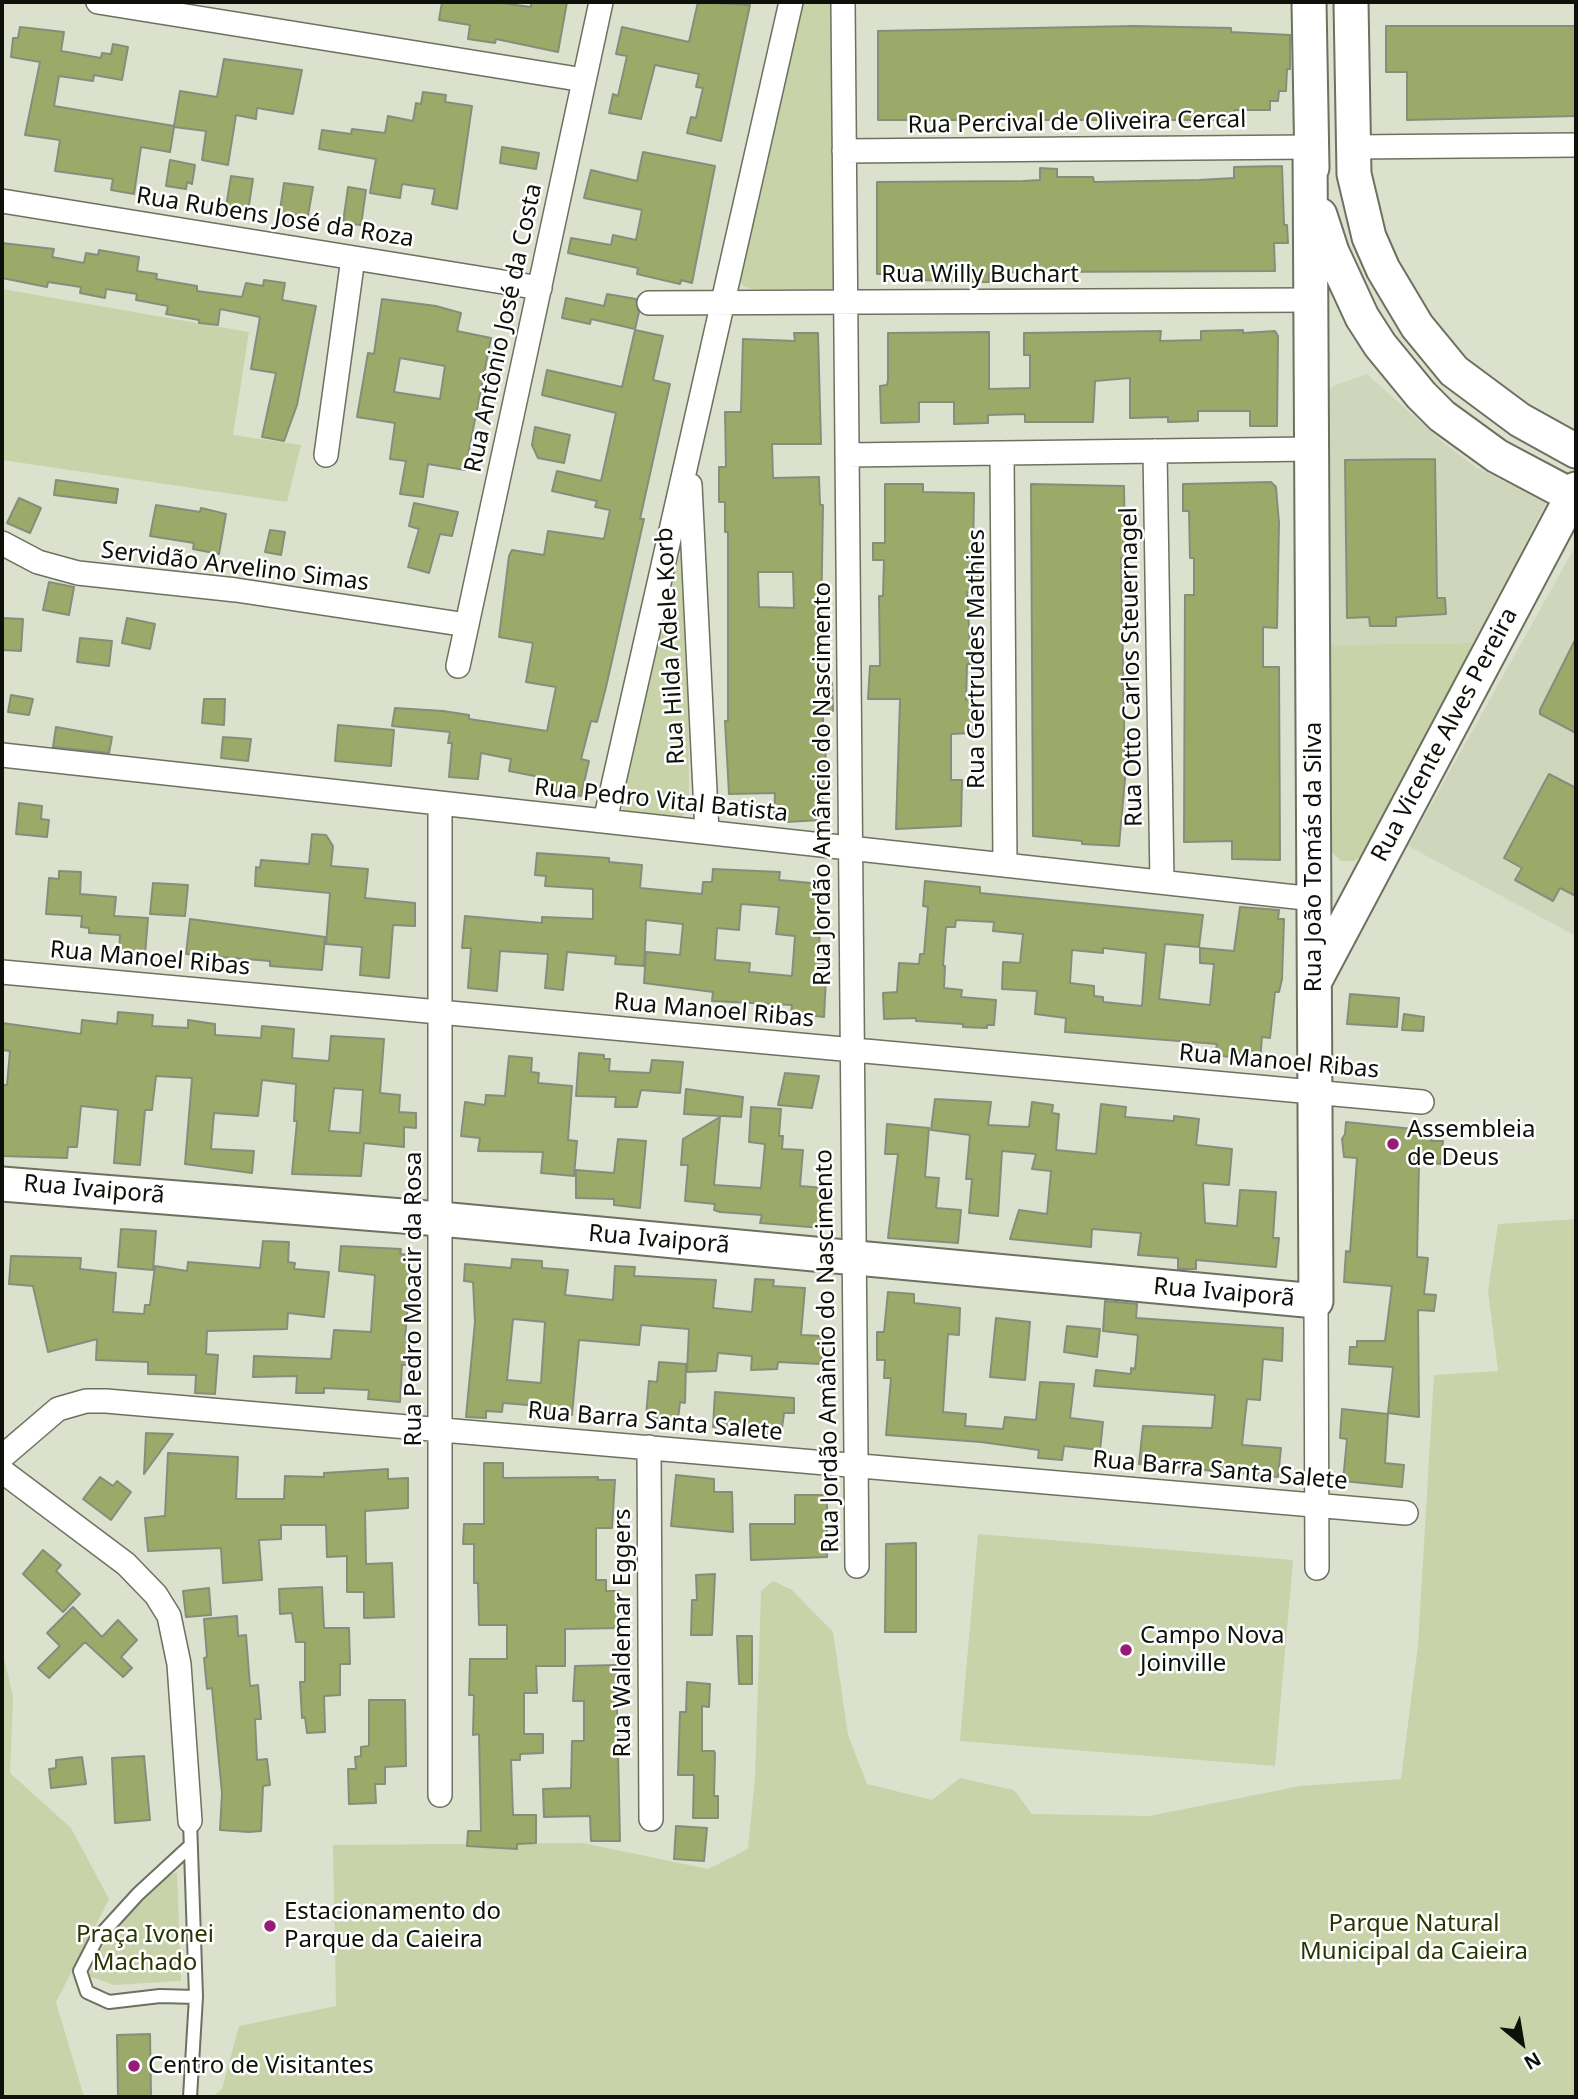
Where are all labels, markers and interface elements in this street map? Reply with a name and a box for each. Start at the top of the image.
street label: Rua Percival de Oliveira Cercal [907,106,1247,140]
street label: Rua Antônio José da Costa [459,181,549,475]
street label: Rua Rubens José da Roza [134,182,416,254]
street label: Rua Willy Buchart [881,261,1079,289]
street label: Rua Otto Carlos Steuernagel [1115,507,1149,827]
street label: Rua Hilda Adele Korb [650,527,692,765]
street label: Rua Gertrudes Mathies [963,529,991,789]
street label: Servidão Arvelino Simas [99,536,371,598]
street label: Rua Jordão Amâncio do Nascimento [809,582,837,986]
street label: Rua Vicente Alves Pereira [1366,603,1524,867]
street label: Rua João Tomás da Silva [1300,722,1328,992]
street label: Rua Pedro Vital Batista [533,773,789,829]
street label: Rua Manoel Ribas [49,936,251,982]
street label: Rua Manoel Ribas [613,988,815,1034]
street label: Rua Manoel Ribas [1178,1039,1380,1085]
place label: Assembleia de Deus [1407,1116,1535,1172]
marker: Assembleia de Deus [1385,1136,1401,1152]
street label: Rua Jordão Amâncio do Nascimento [810,1149,846,1553]
street label: Rua Pedro Moacir da Rosa [400,1152,428,1446]
street label: Rua Ivaiporã [22,1169,166,1211]
street label: Rua Ivaiporã [587,1219,731,1261]
street label: Rua Ivaiporã [1152,1272,1296,1314]
street label: Rua Barra Santa Salete [526,1396,784,1448]
street label: Rua Barra Santa Salete [1091,1445,1349,1497]
street label: Rua Waldemar Eggers [609,1508,637,1758]
place label: Campo Nova Joinville [1140,1622,1285,1678]
marker: Campo Nova Joinville [1118,1642,1134,1658]
place label: Estacionamento do Parque da Caieira [284,1898,501,1954]
park label: Parque Natural Municipal da Caieira [1300,1910,1528,1966]
marker: Estacionamento do Parque da Caieira [262,1918,278,1934]
park label: Praça Ivonei Machado [76,1921,214,1977]
north arrow [1487,2008,1557,2078]
text: N [1519,2046,1546,2076]
place label: Centro de Visitantes [148,2052,374,2080]
marker: Centro de Visitantes [126,2058,142,2074]

